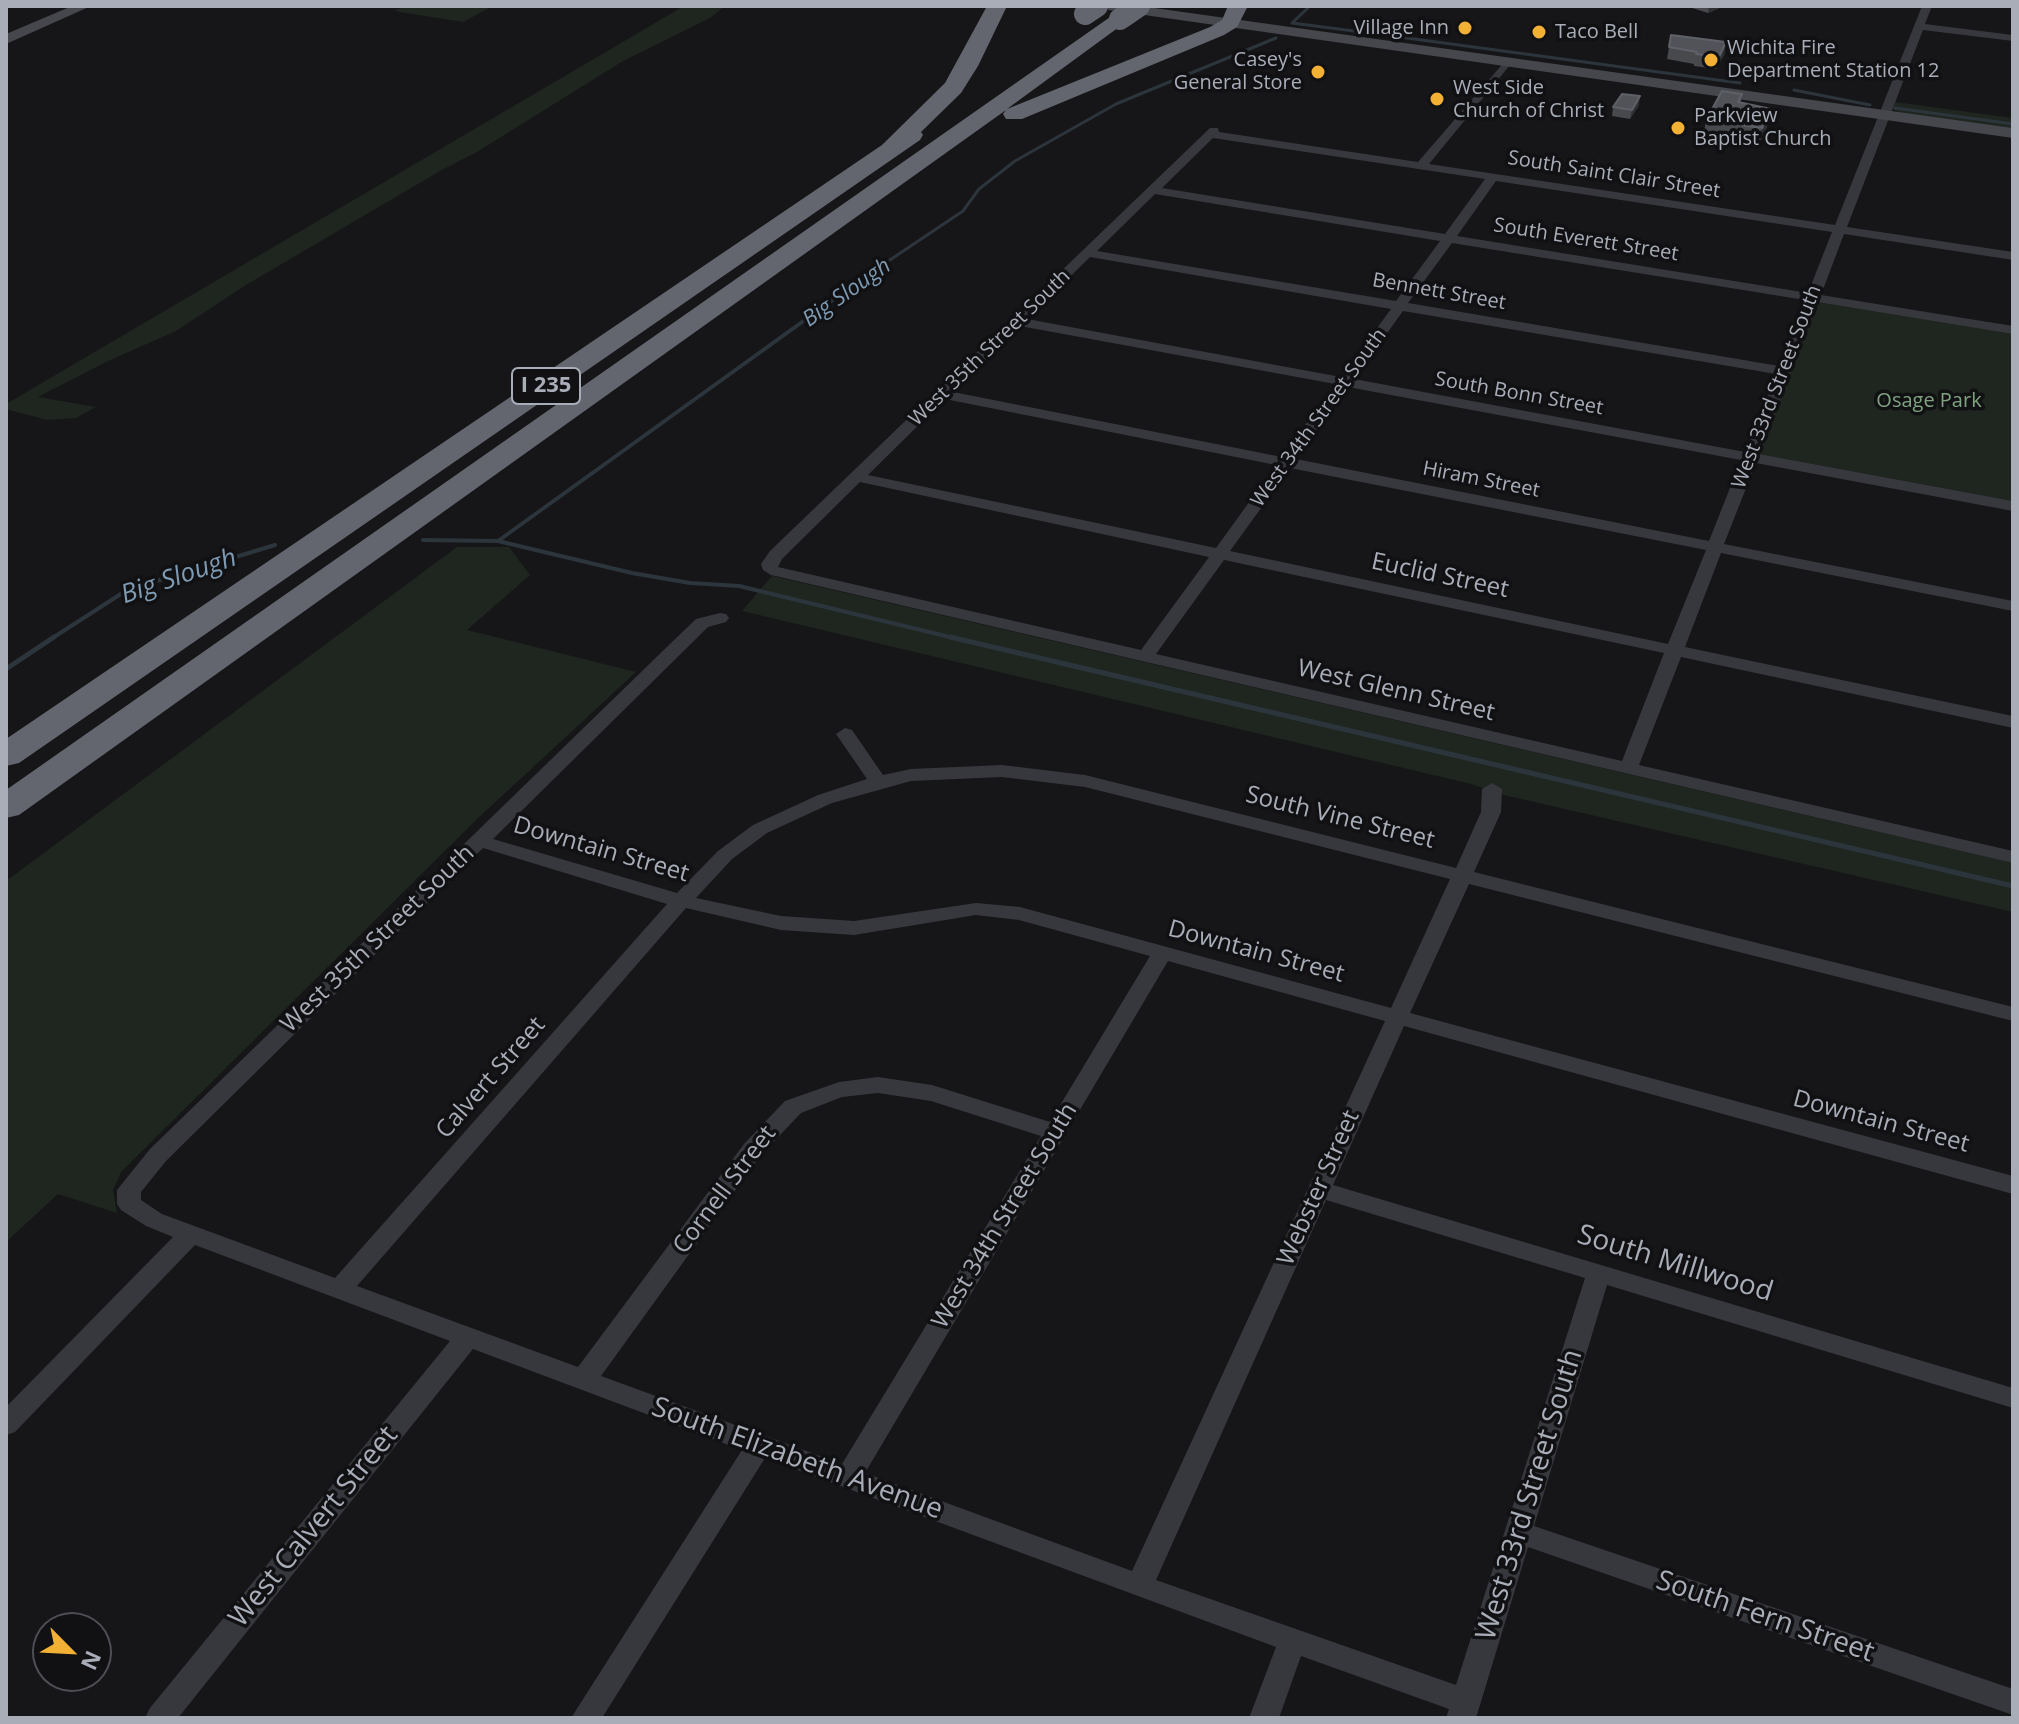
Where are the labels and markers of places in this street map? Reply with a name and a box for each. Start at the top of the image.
place label: Village Inn [1353,16,1449,40]
marker: Village Inn [1456,19,1474,37]
place label: Taco Bell [1555,20,1638,44]
marker: Taco Bell [1530,23,1548,41]
place label: Wichita Fire Department Station 12 [1727,36,1939,83]
place label: Casey's General Store [1174,48,1302,95]
marker: Wichita Fire Department Station 12 [1702,51,1720,69]
marker: Casey's General Store [1309,63,1327,81]
place label: West Side Church of Christ [1453,76,1604,123]
marker: West Side Church of Christ [1428,90,1446,108]
place label: Parkview Baptist Church [1694,104,1831,151]
marker: Parkview Baptist Church [1669,119,1687,137]

